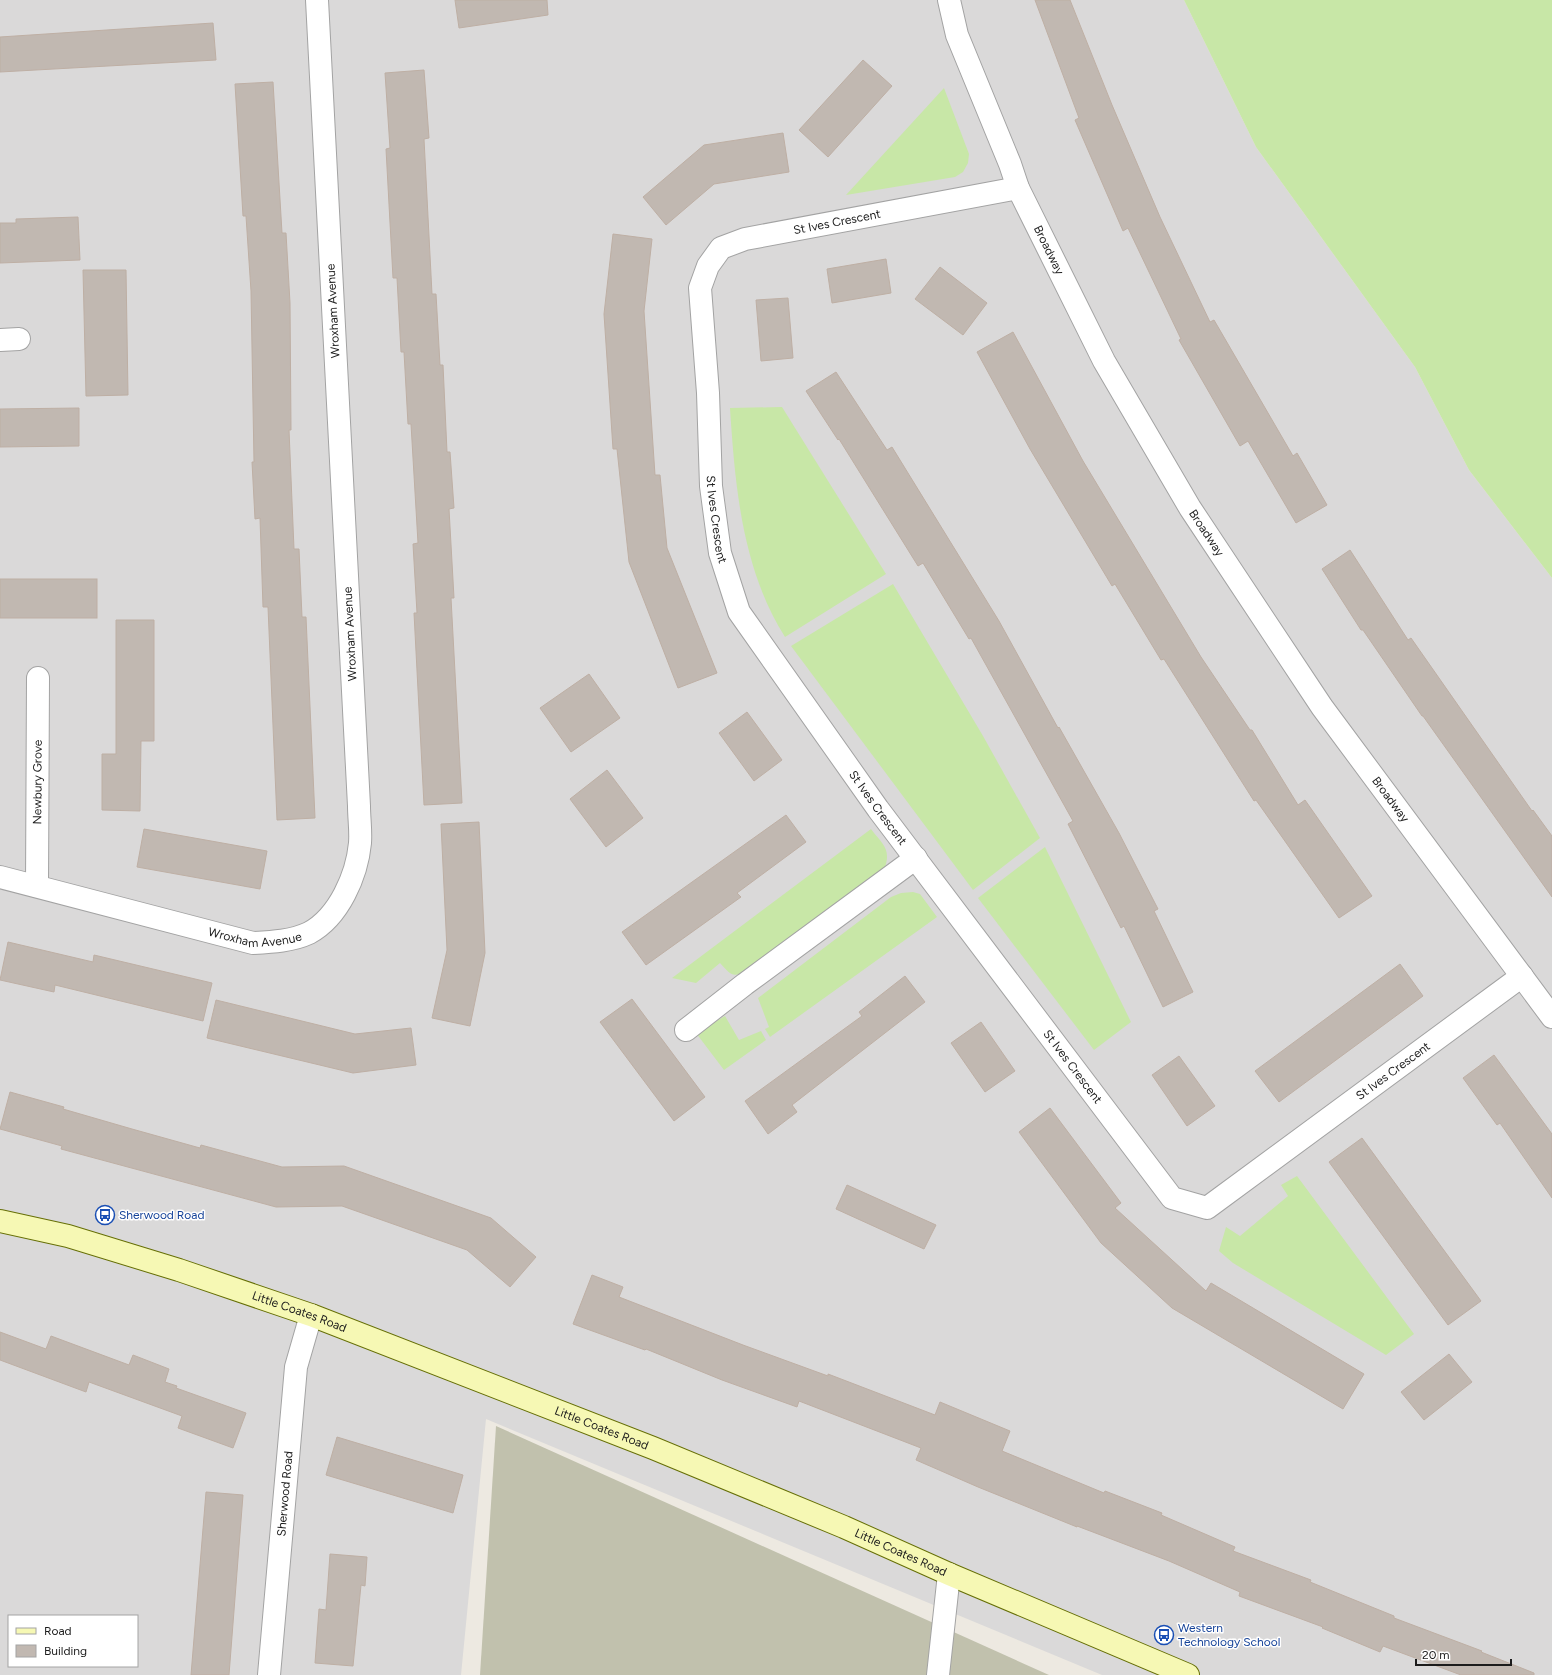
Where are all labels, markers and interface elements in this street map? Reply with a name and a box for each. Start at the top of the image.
street label: St Ives Crescent [792,207,882,237]
street label: Broadway [1031,223,1067,278]
street label: Wroxham Avenue [324,263,342,359]
street label: St Ives Crescent [704,475,730,565]
street label: Broadway [1186,507,1227,559]
street label: Wroxham Avenue [341,586,359,682]
street label: Newbury Grove [30,739,45,824]
street label: St Ives Crescent [846,768,910,848]
street label: Broadway [1369,774,1412,825]
street label: Wroxham Avenue [207,925,304,950]
street label: St Ives Crescent [1040,1027,1105,1107]
street label: St Ives Crescent [1353,1039,1433,1103]
bus stop icon: Sherwood Road [94,1204,116,1226]
place label: Sherwood Road [119,1208,204,1222]
street label: Little Coates Road [250,1288,348,1335]
street label: Little Coates Road [553,1403,650,1453]
street label: Sherwood Road [274,1450,296,1537]
street label: Little Coates Road [853,1526,949,1579]
legend [8,1615,138,1667]
place label: Western Technology School [1178,1621,1280,1649]
text: Road [44,1624,72,1638]
bus stop icon: Western Technology School [1153,1624,1175,1646]
scale bar [1416,1641,1511,1667]
text: Building [44,1644,87,1658]
text: 20 m [1422,1648,1450,1662]

